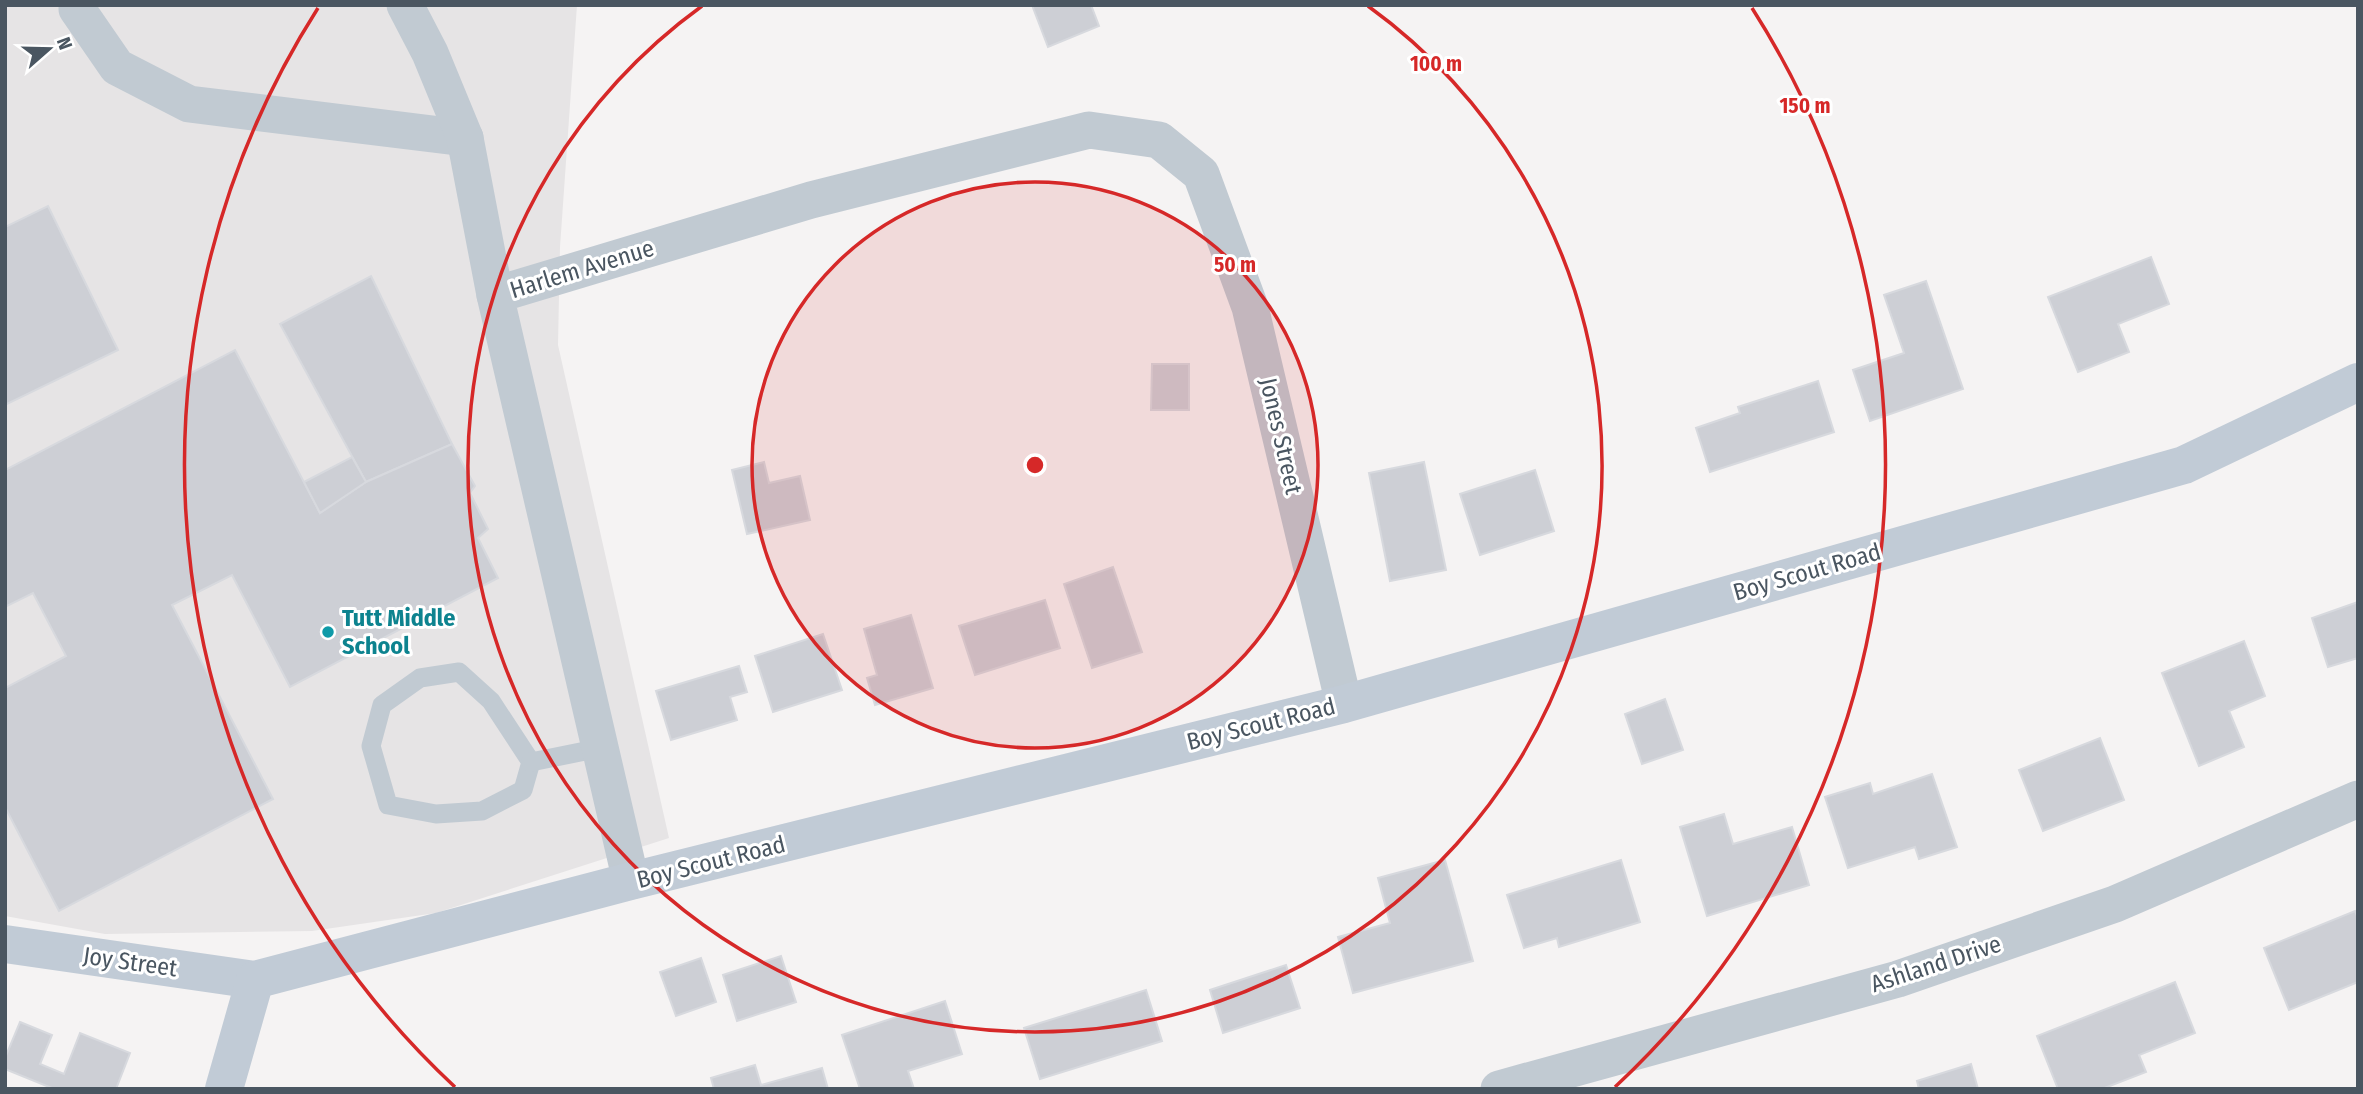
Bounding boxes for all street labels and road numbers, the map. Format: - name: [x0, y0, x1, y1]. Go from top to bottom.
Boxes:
- street label: Harlem Avenue: [507, 234, 657, 304]
- street label: Jones Street: [1254, 375, 1308, 497]
- street label: Boy Scout Road: [1730, 538, 1884, 606]
- street label: Boy Scout Road: [1184, 692, 1338, 756]
- street label: Boy Scout Road: [634, 830, 788, 894]
- street label: Ashland Drive: [1867, 930, 2005, 998]
- street label: Joy Street: [81, 942, 179, 982]

